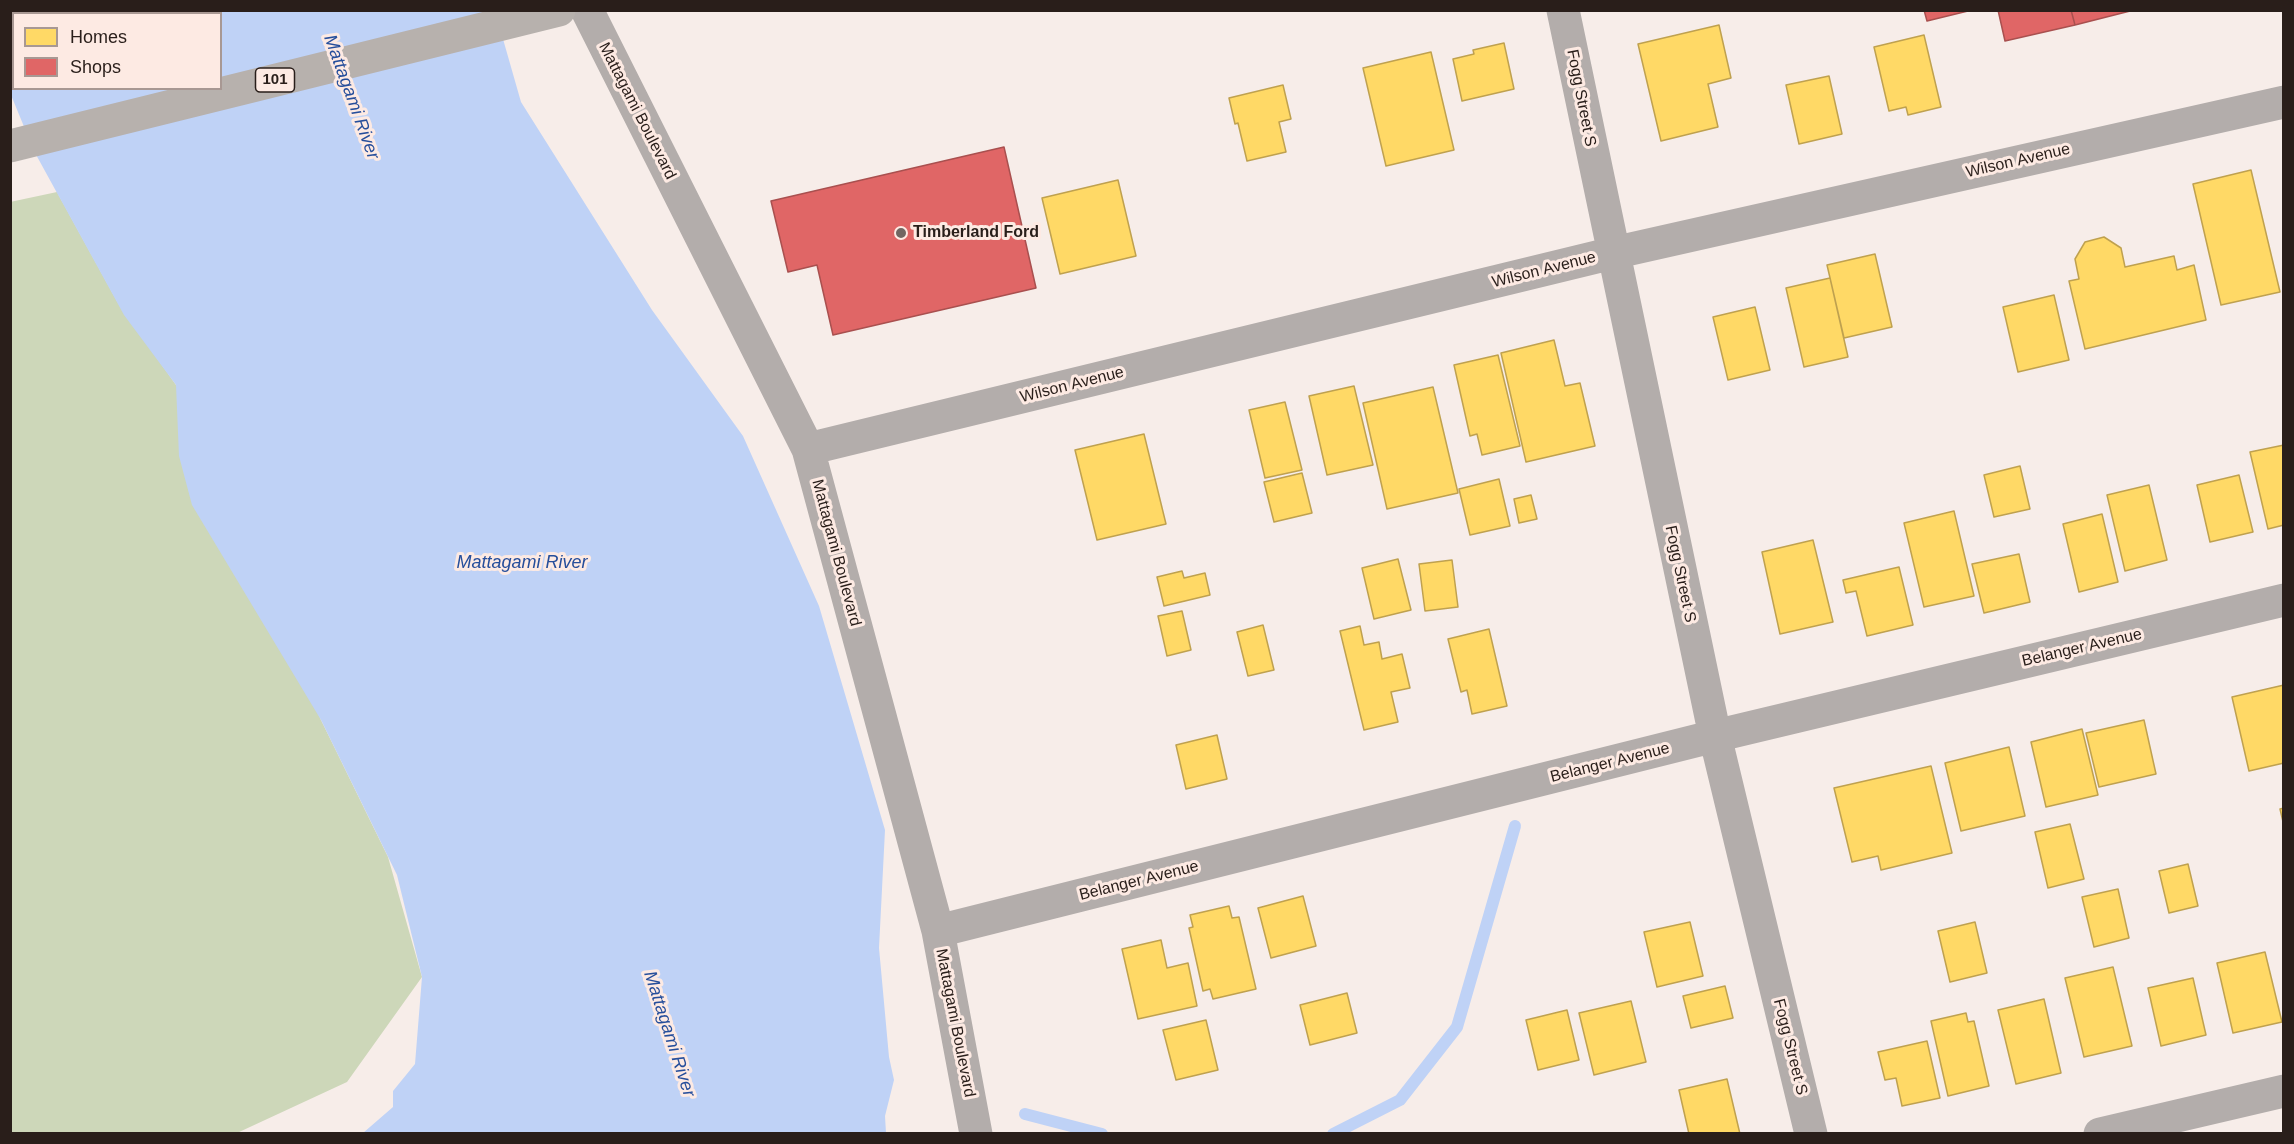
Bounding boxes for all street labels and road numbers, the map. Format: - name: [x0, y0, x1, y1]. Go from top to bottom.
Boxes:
- street label: Mattagami Boulevard: [594, 39, 680, 183]
- street label: Fogg Street S: [1562, 48, 1600, 148]
- road number: 101: [256, 68, 294, 92]
- street label: Wilson Avenue: [1964, 140, 2072, 182]
- street label: Wilson Avenue: [1490, 248, 1598, 292]
- street label: Wilson Avenue: [1018, 363, 1126, 407]
- street label: Mattagami Boulevard: [807, 477, 865, 629]
- street label: Fogg Street S: [1660, 524, 1700, 624]
- street label: Belanger Avenue: [2020, 625, 2144, 671]
- street label: Belanger Avenue: [1548, 739, 1672, 787]
- street label: Belanger Avenue: [1077, 857, 1201, 905]
- street label: Mattagami Boulevard: [931, 947, 979, 1099]
- street label: Fogg Street S: [1769, 997, 1811, 1097]

